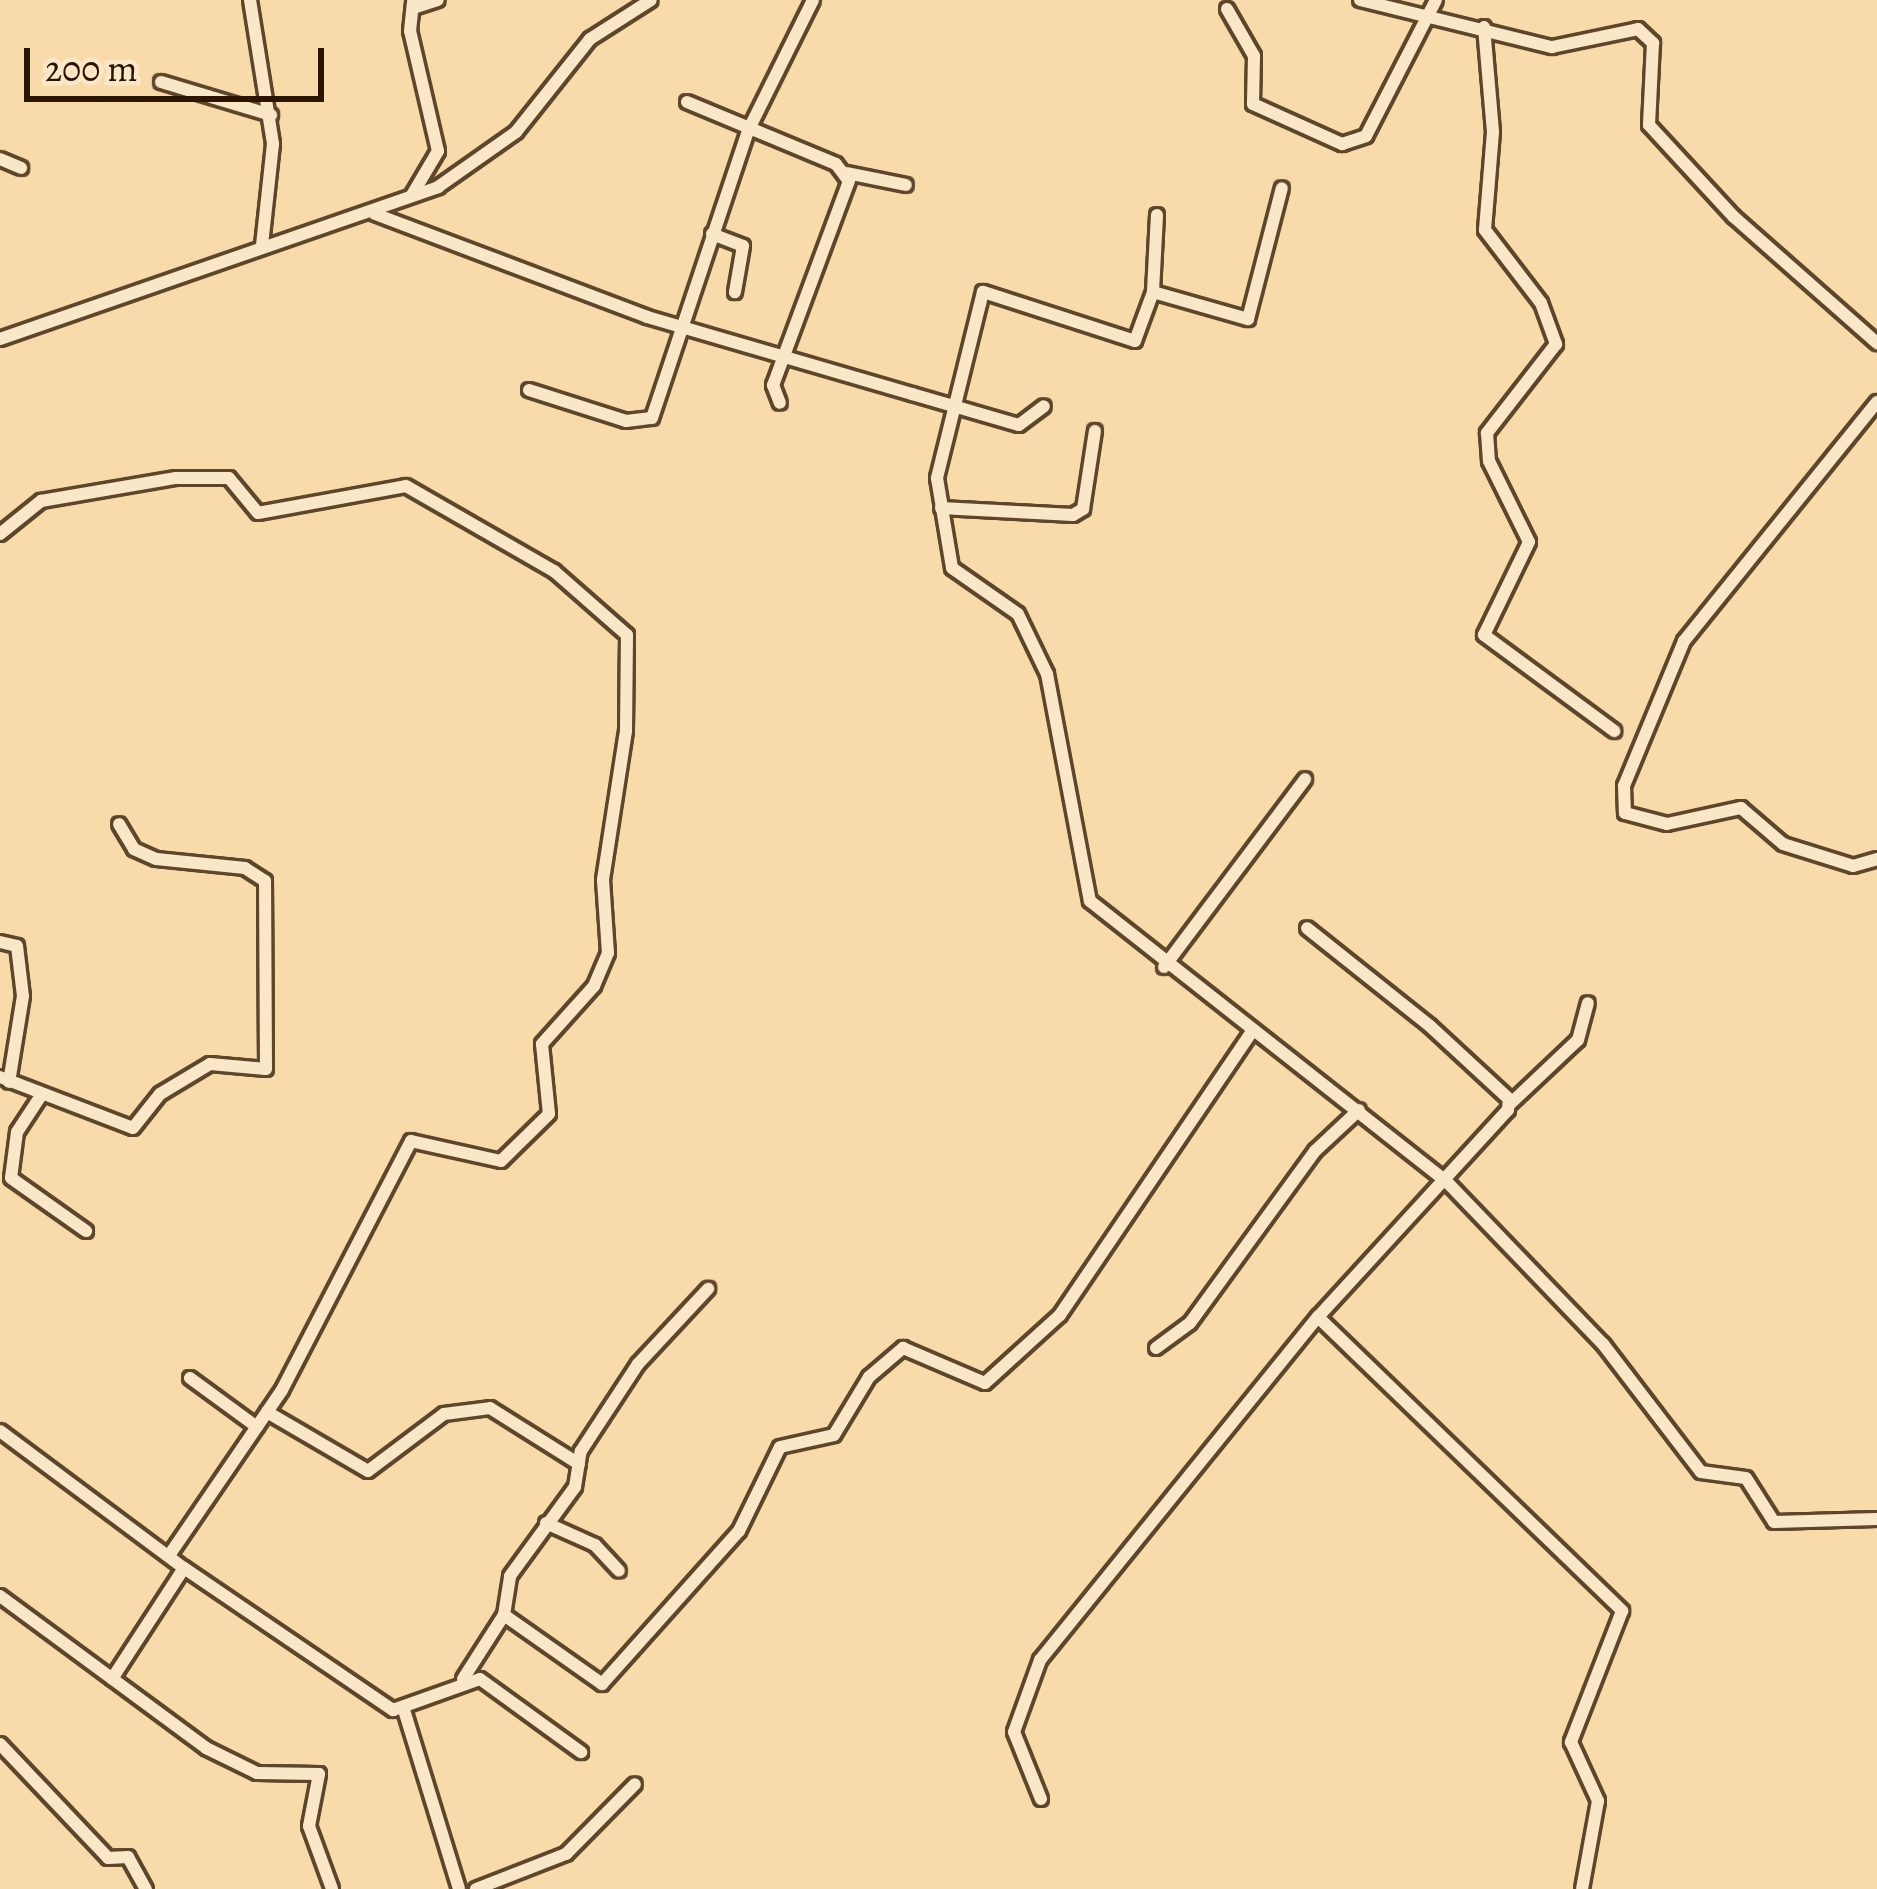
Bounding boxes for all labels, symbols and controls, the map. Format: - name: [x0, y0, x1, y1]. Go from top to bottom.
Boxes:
- scale bar: [30, 24, 330, 98]
- text: 200 m: [45, 44, 138, 93]

